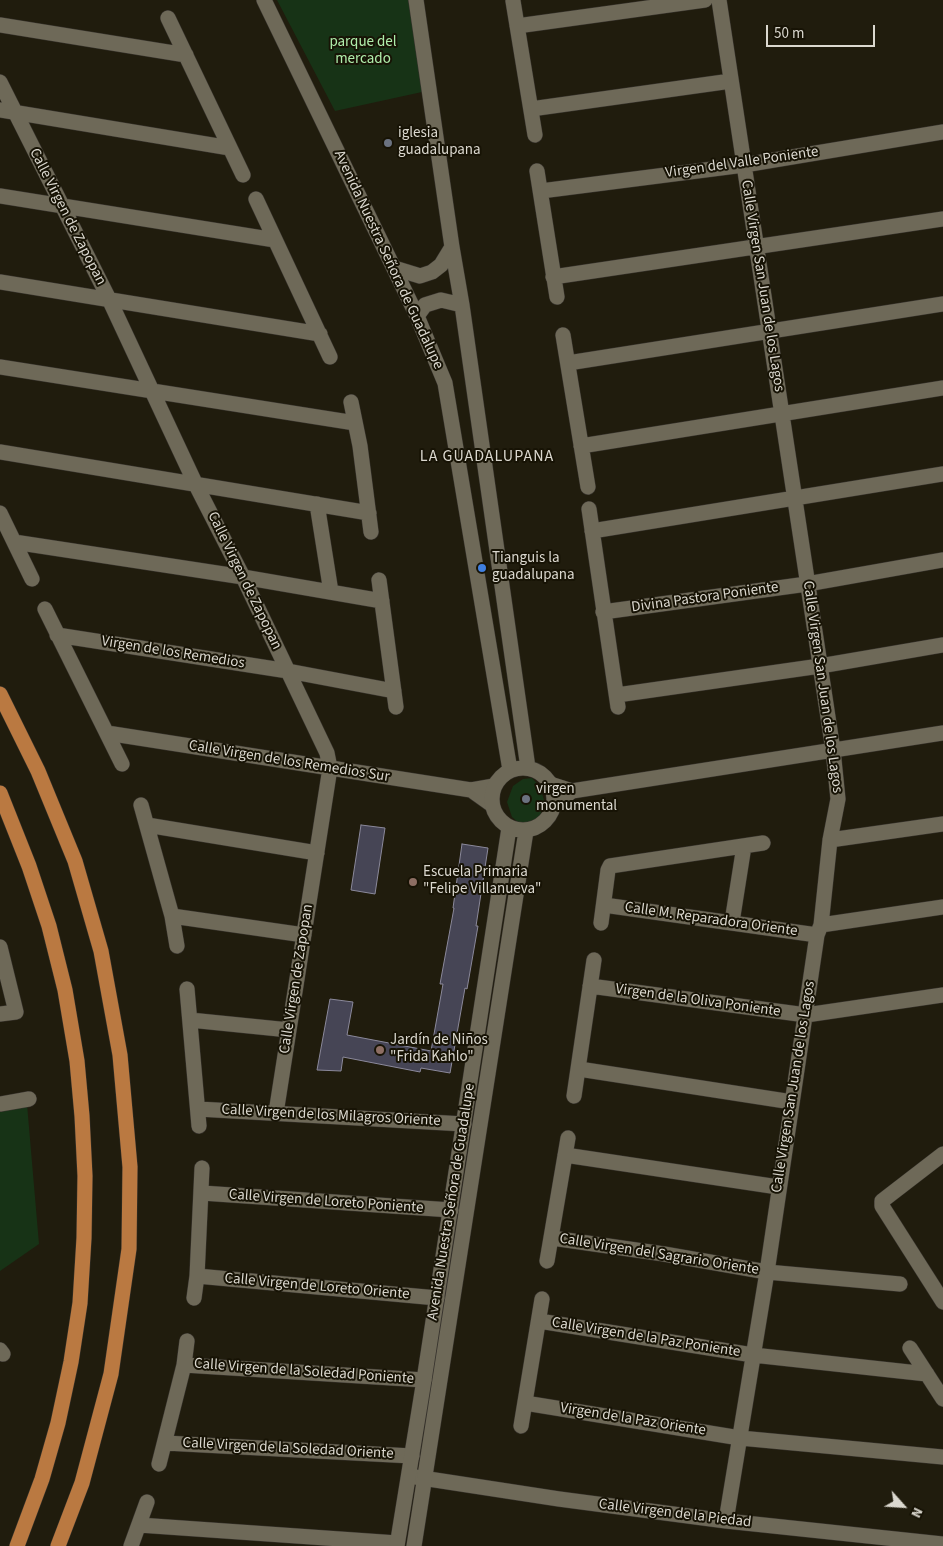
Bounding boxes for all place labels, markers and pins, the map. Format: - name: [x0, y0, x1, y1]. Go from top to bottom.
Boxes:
- place label: iglesia guadalupana: [398, 125, 481, 160]
- marker: iglesia guadalupana: [382, 137, 394, 149]
- place label: Tianguis la guadalupana: [492, 550, 575, 585]
- marker: Tianguis la guadalupana: [476, 562, 488, 574]
- place label: virgen monumental: [536, 781, 617, 816]
- marker: virgen monumental: [520, 793, 532, 805]
- place label: Escuela Primaria "Felipe Villanueva": [423, 864, 541, 899]
- marker: Escuela Primaria "Felipe Villanueva": [407, 876, 419, 888]
- place label: Jardín de Niños "Frida Kahlo": [390, 1032, 488, 1067]
- marker: Jardín de Niños "Frida Kahlo": [374, 1044, 386, 1056]

